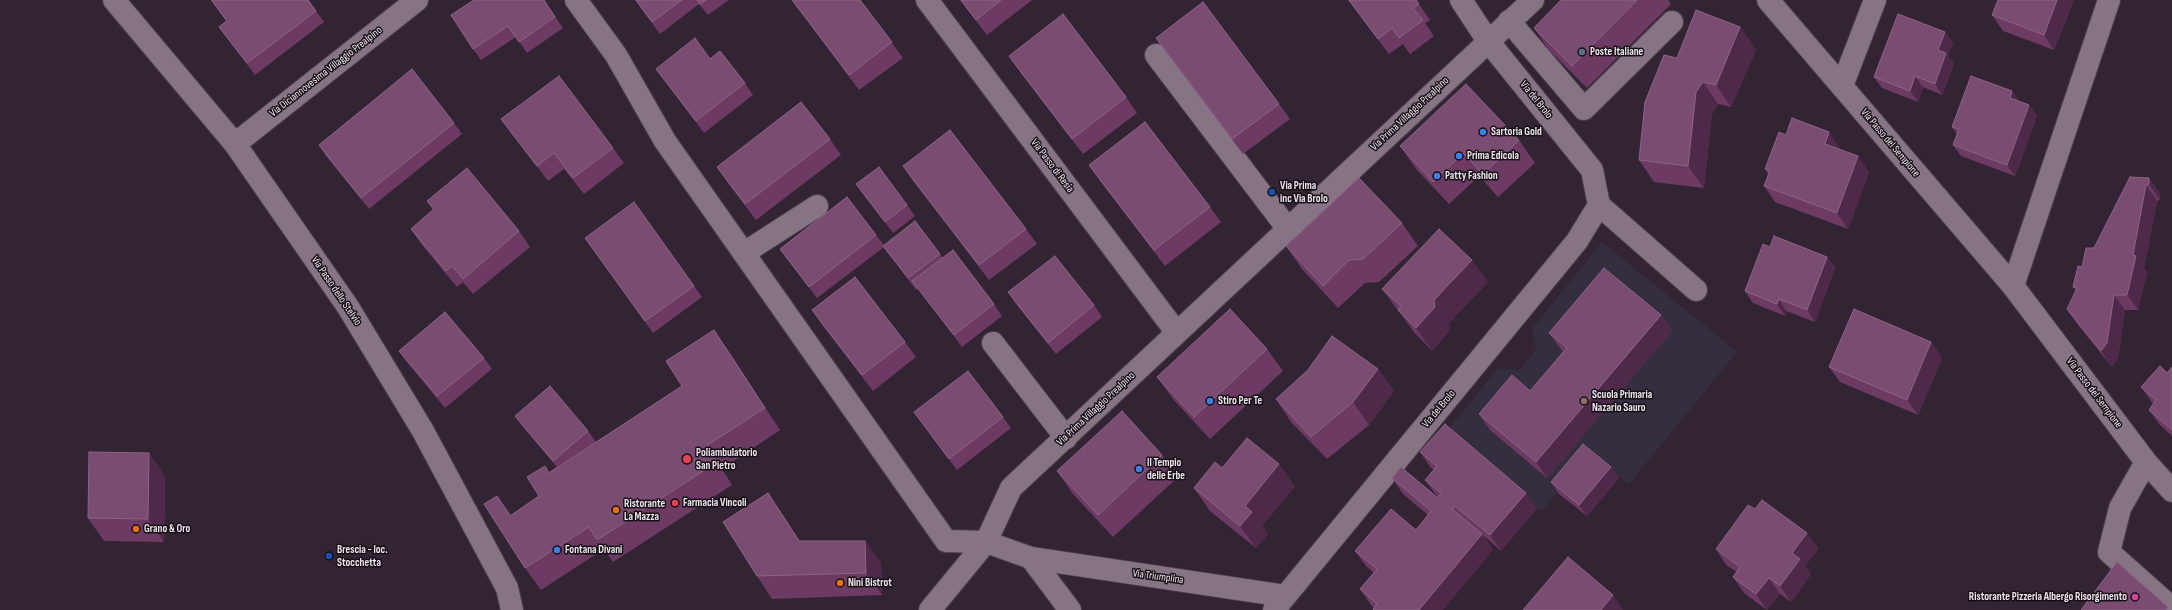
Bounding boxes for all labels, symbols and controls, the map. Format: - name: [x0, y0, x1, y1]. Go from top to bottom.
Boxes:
- street label: Via Diciannovesima Villaggio Prealpino: [267, 24, 385, 120]
- place label: Poste Italiane: [1590, 45, 1643, 59]
- marker: Poste Italiane: [1577, 47, 1587, 57]
- street label: Via Prima Villaggio Prealpino: [1368, 74, 1452, 154]
- street label: Via del Brolo: [1517, 78, 1555, 122]
- street label: Via Passo del Sempione: [1858, 106, 1922, 180]
- place label: Sartoria Gold: [1491, 125, 1542, 139]
- marker: Sartoria Gold: [1478, 127, 1488, 137]
- street label: Via Passo di Resia: [1028, 137, 1076, 195]
- place label: Prima Edicola: [1467, 149, 1519, 163]
- marker: Prima Edicola: [1454, 151, 1464, 161]
- place label: Patty Fashion: [1445, 169, 1498, 183]
- marker: Patty Fashion: [1432, 171, 1442, 181]
- place label: Via Prima inc Via Brolo: [1280, 179, 1328, 205]
- marker: Via Prima inc Via Brolo: [1267, 187, 1277, 197]
- street label: Via Passo dello Stelvio: [308, 254, 364, 328]
- street label: Via Passo del Sempione: [2063, 355, 2125, 431]
- street label: Via Prima Villaggio Prealpino: [1054, 369, 1138, 449]
- street label: Via del Brolo: [1420, 388, 1458, 430]
- place label: Scuola Primaria Nazario Sauro: [1592, 388, 1652, 414]
- place label: Stiro Per Te: [1218, 394, 1262, 408]
- marker: Stiro Per Te: [1205, 396, 1215, 406]
- marker: Scuola Primaria Nazario Sauro: [1579, 396, 1589, 406]
- place label: Poliambulatorio San Pietro: [696, 446, 757, 472]
- marker: Poliambulatorio San Pietro: [681, 453, 693, 465]
- place label: Il Tempio delle Erbe: [1147, 456, 1185, 482]
- marker: Il Tempio delle Erbe: [1134, 464, 1144, 474]
- place label: Farmacia Vincoli: [683, 496, 747, 510]
- place label: Ristorante La Mazza: [624, 497, 665, 523]
- marker: Farmacia Vincoli: [670, 498, 680, 508]
- marker: Ristorante La Mazza: [611, 505, 621, 515]
- place label: Grano & Oro: [144, 522, 190, 536]
- marker: Grano & Oro: [131, 524, 141, 534]
- place label: Brescia - loc. Stocchetta: [337, 543, 388, 569]
- place label: Fontana Divani: [565, 543, 622, 557]
- marker: Fontana Divani: [552, 545, 562, 555]
- marker: Brescia - loc. Stocchetta: [324, 551, 334, 561]
- street label: Via Triumplina: [1132, 567, 1184, 587]
- place label: Nini Bistrot: [848, 576, 892, 590]
- marker: Nini Bistrot: [835, 578, 845, 588]
- place label: Ristorante Pizzeria Albergo Risorgimento: [1969, 590, 2127, 604]
- marker: Ristorante Pizzeria Albergo Risorgimento: [2130, 592, 2140, 602]

